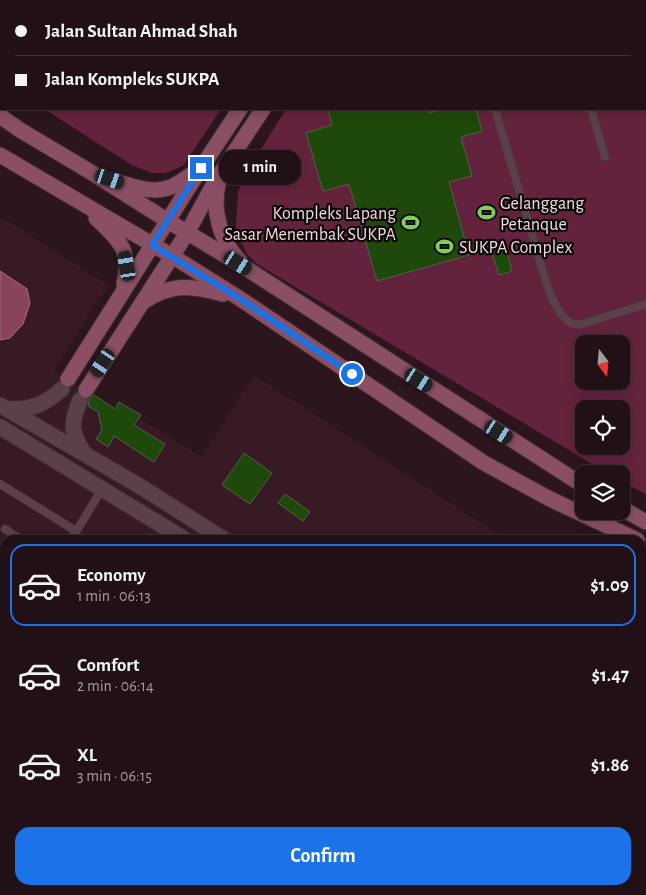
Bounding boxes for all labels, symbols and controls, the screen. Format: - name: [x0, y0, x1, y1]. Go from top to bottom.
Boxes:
- text: Jalan Sultan Ahmad Shah: [45, 22, 238, 41]
- text: Jalan Kompleks SUKPA: [45, 70, 219, 89]
- callout: 1 min: [218, 150, 301, 186]
- route end: [190, 157, 212, 179]
- text: 1 min: [243, 159, 277, 175]
- car: [93, 167, 126, 191]
- place label: Gelanggang Petanque: [500, 195, 584, 234]
- sports icon: Gelanggang Petanque: [476, 203, 496, 223]
- place label: Kompleks Lapang Sasar Menembak SUKPA: [225, 205, 397, 244]
- sports icon: Kompleks Lapang Sasar Menembak SUKPA: [400, 213, 420, 233]
- sports icon: SUKPA Complex: [435, 237, 455, 257]
- place label: SUKPA Complex: [459, 239, 572, 257]
- car: [221, 249, 254, 277]
- car: [117, 250, 136, 282]
- north arrow: [575, 335, 630, 390]
- map controls: [575, 335, 630, 520]
- car: [88, 346, 117, 380]
- route start: [341, 363, 363, 385]
- car: [402, 366, 435, 394]
- button: locate: [575, 400, 630, 455]
- car: [482, 418, 515, 446]
- button: layers: [575, 465, 630, 520]
- icon: car: [17, 563, 62, 608]
- text: Economy: [77, 566, 146, 585]
- text: $1.09: [590, 576, 629, 595]
- text: 1 min · 06:13: [77, 588, 151, 604]
- icon: car: [17, 653, 62, 698]
- text: Comfort: [77, 656, 139, 675]
- text: $1.47: [591, 666, 629, 685]
- text: 2 min · 06:14: [77, 678, 154, 694]
- icon: car: [17, 743, 62, 788]
- text: XL: [77, 746, 97, 765]
- text: $1.86: [591, 756, 629, 775]
- text: 3 min · 06:15: [77, 768, 152, 784]
- button: Confirm: [15, 827, 631, 885]

